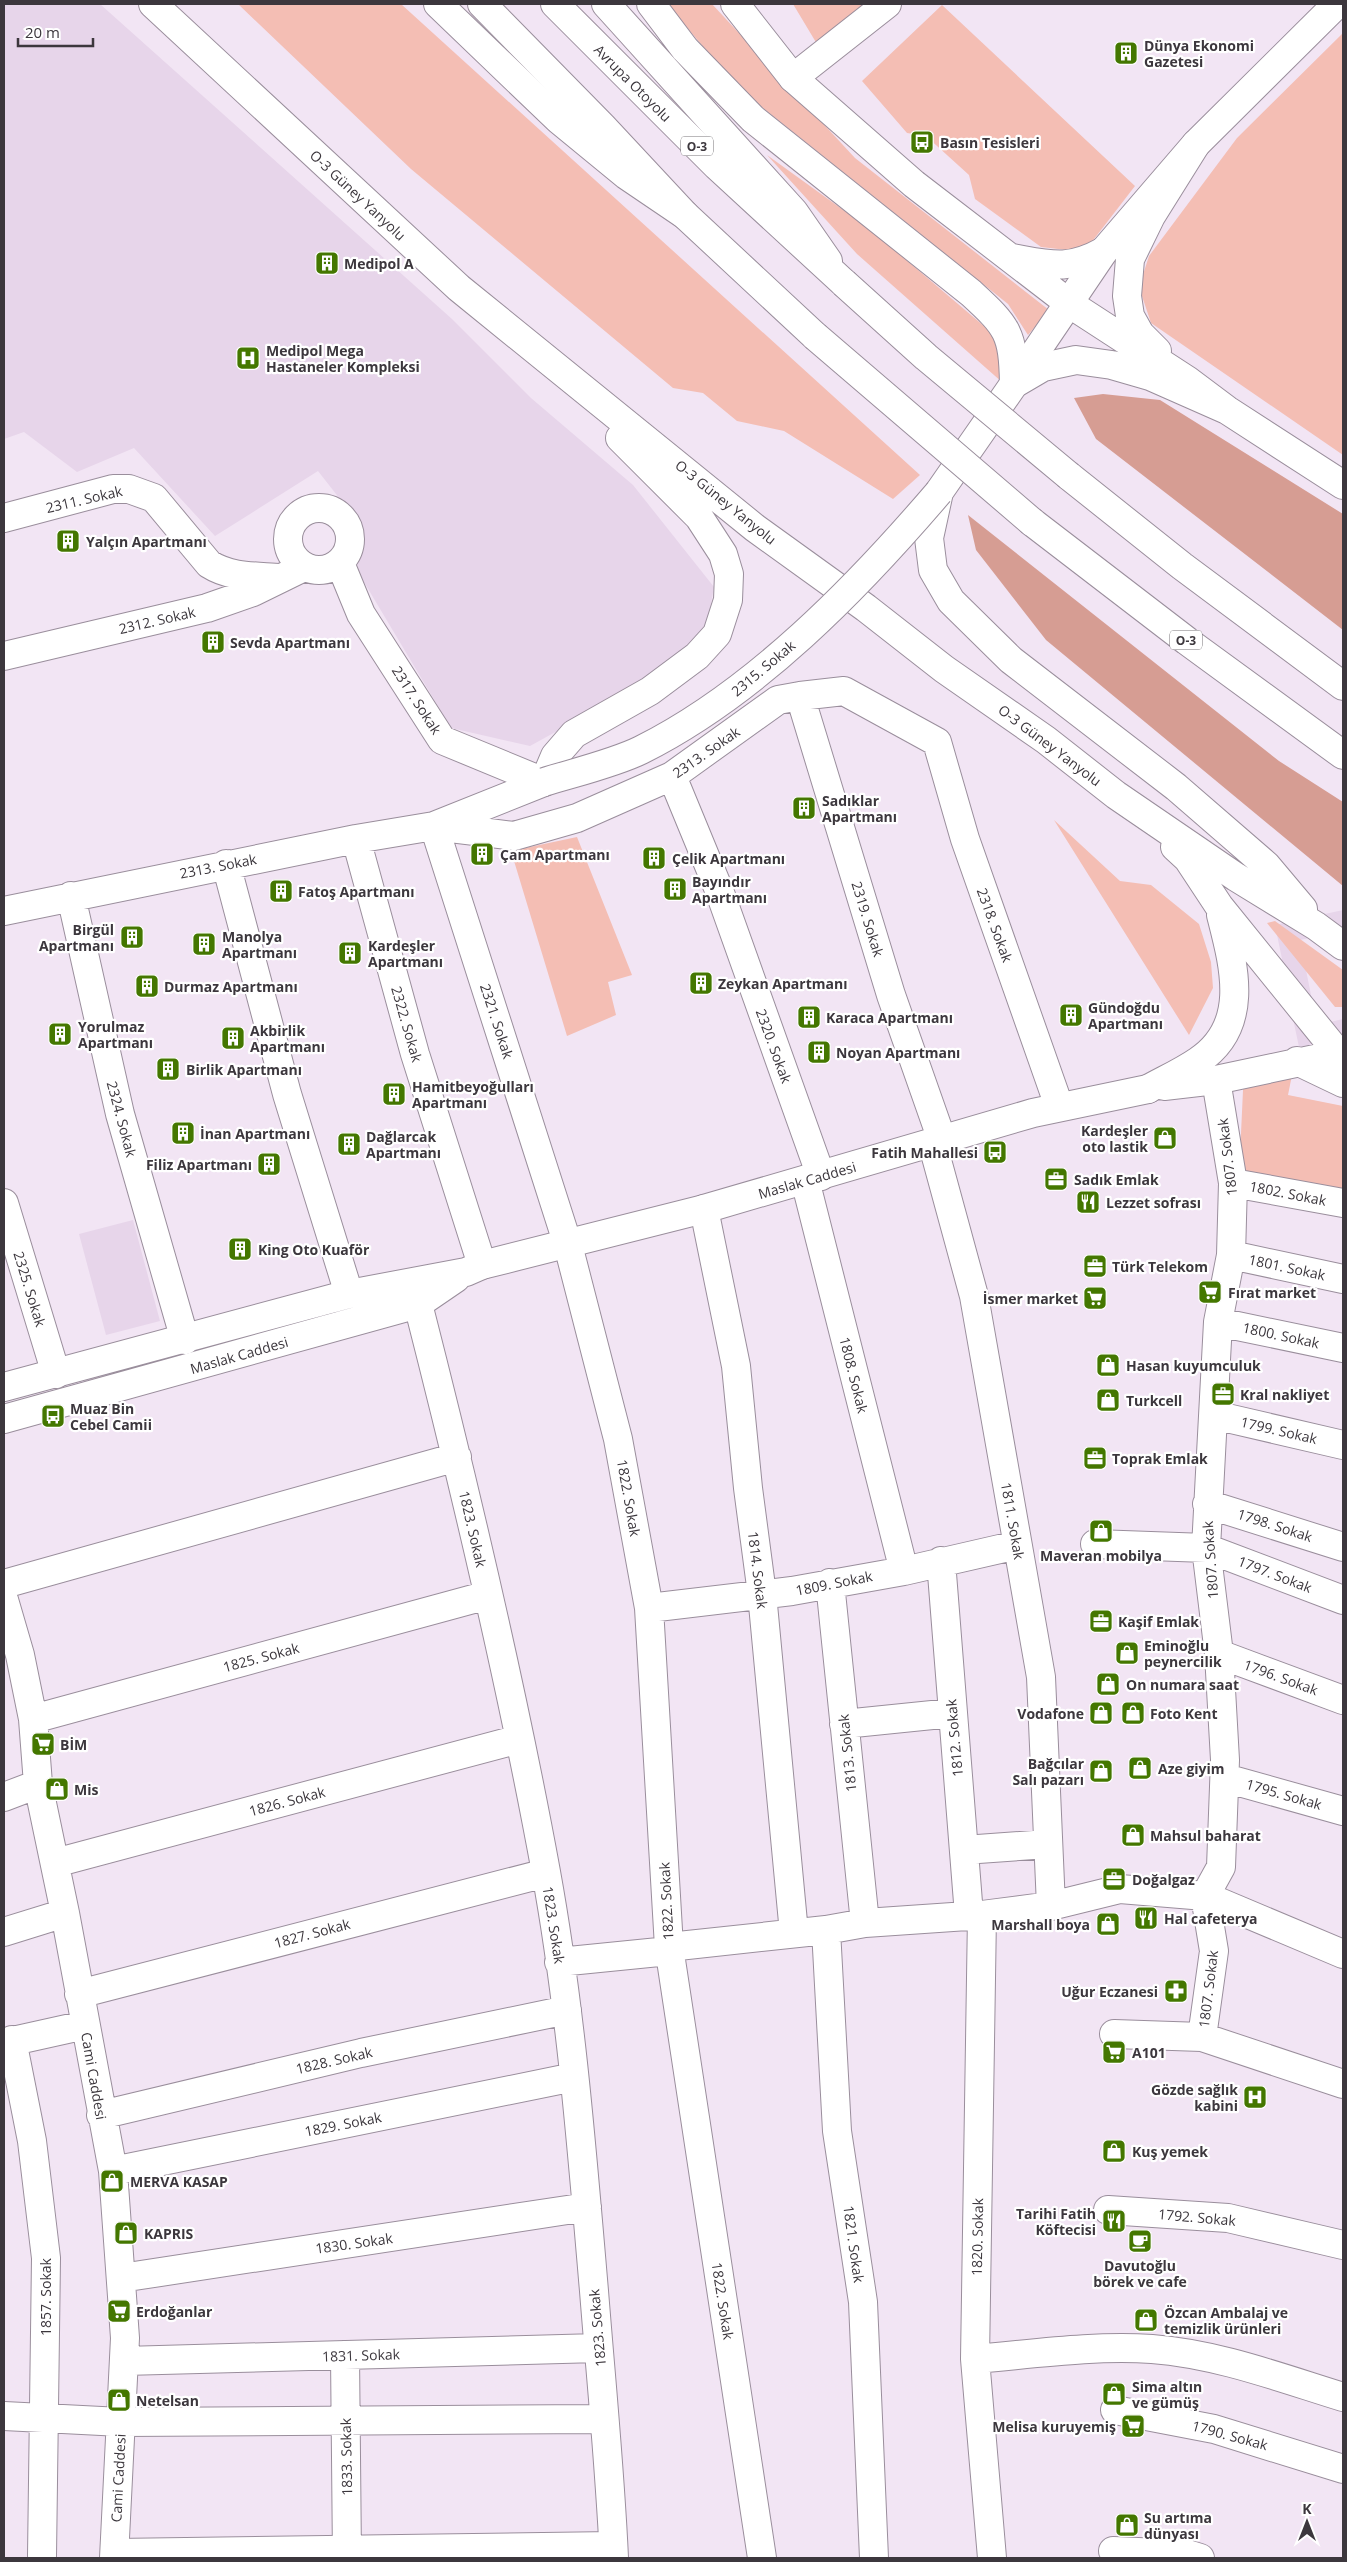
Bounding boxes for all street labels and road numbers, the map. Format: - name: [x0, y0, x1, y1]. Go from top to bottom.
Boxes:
- street label: Avrupa Otoyolu: [590, 40, 676, 126]
- road number: O-3: [681, 136, 713, 156]
- street label: O-3 Güney Yanyolu: [306, 146, 410, 244]
- street label: O-3 Güney Yanyolu: [672, 455, 780, 549]
- street label: 2311. Sokak: [44, 481, 125, 517]
- street label: 2312. Sokak: [117, 602, 198, 638]
- road number: O-3: [1170, 630, 1202, 650]
- street label: 2315. Sokak: [727, 635, 799, 700]
- street label: 2317. Sokak: [388, 662, 447, 738]
- street label: O-3 Güney Yanyolu: [995, 700, 1105, 790]
- street label: 2313. Sokak: [669, 722, 744, 782]
- street label: 2313. Sokak: [178, 849, 259, 883]
- street label: 2319. Sokak: [848, 879, 889, 960]
- street label: 2318. Sokak: [973, 885, 1017, 965]
- street label: 2321. Sokak: [476, 981, 518, 1062]
- street label: 2322. Sokak: [387, 984, 427, 1065]
- street label: 2320. Sokak: [752, 1006, 796, 1086]
- street label: 2324. Sokak: [103, 1079, 141, 1160]
- street label: 1807. Sokak: [1213, 1117, 1241, 1197]
- street label: Maslak Caddesi: [756, 1157, 858, 1203]
- street label: 1802. Sokak: [1248, 1176, 1329, 1210]
- street label: 2325. Sokak: [10, 1249, 51, 1330]
- street label: 1801. Sokak: [1247, 1250, 1328, 1285]
- street label: 1800. Sokak: [1241, 1318, 1322, 1353]
- street label: Maslak Caddesi: [188, 1332, 290, 1378]
- street label: 1808. Sokak: [835, 1335, 873, 1416]
- street label: 1799. Sokak: [1239, 1412, 1320, 1448]
- street label: 1822. Sokak: [613, 1458, 645, 1539]
- street label: 1811. Sokak: [997, 1481, 1029, 1562]
- street label: 1823. Sokak: [455, 1489, 491, 1570]
- street label: 1798. Sokak: [1235, 1504, 1316, 1546]
- street label: 1807. Sokak: [1198, 1520, 1222, 1600]
- street label: 1814. Sokak: [744, 1530, 772, 1610]
- street label: 1797. Sokak: [1235, 1551, 1315, 1597]
- street label: 1809. Sokak: [794, 1566, 875, 1600]
- street label: 1825. Sokak: [221, 1638, 302, 1676]
- street label: 1796. Sokak: [1241, 1655, 1321, 1699]
- street label: 1812. Sokak: [941, 1698, 967, 1778]
- street label: 1813. Sokak: [833, 1713, 861, 1793]
- street label: 1795. Sokak: [1244, 1774, 1325, 1814]
- street label: 1826. Sokak: [247, 1782, 328, 1820]
- street label: 1822. Sokak: [654, 1861, 678, 1940]
- street label: 1823. Sokak: [539, 1885, 570, 1966]
- street label: 1827. Sokak: [272, 1914, 353, 1952]
- street label: 1807. Sokak: [1194, 1949, 1222, 2029]
- street label: Cami Caddesi: [77, 2031, 111, 2121]
- street label: 1828. Sokak: [294, 2042, 375, 2078]
- street label: 1829. Sokak: [303, 2107, 384, 2141]
- street label: 1820. Sokak: [967, 2197, 987, 2276]
- street label: 1821. Sokak: [839, 2204, 869, 2285]
- street label: 1792. Sokak: [1157, 2204, 1237, 2230]
- street label: 1830. Sokak: [314, 2228, 395, 2258]
- street label: 1857. Sokak: [36, 2257, 55, 2336]
- street label: 1822. Sokak: [708, 2261, 739, 2342]
- street label: 1823. Sokak: [584, 2288, 610, 2368]
- street label: 1831. Sokak: [322, 2344, 401, 2366]
- street label: 1790. Sokak: [1190, 2416, 1271, 2454]
- street label: 1833. Sokak: [336, 2417, 356, 2496]
- street label: Cami Caddesi: [106, 2433, 130, 2523]

